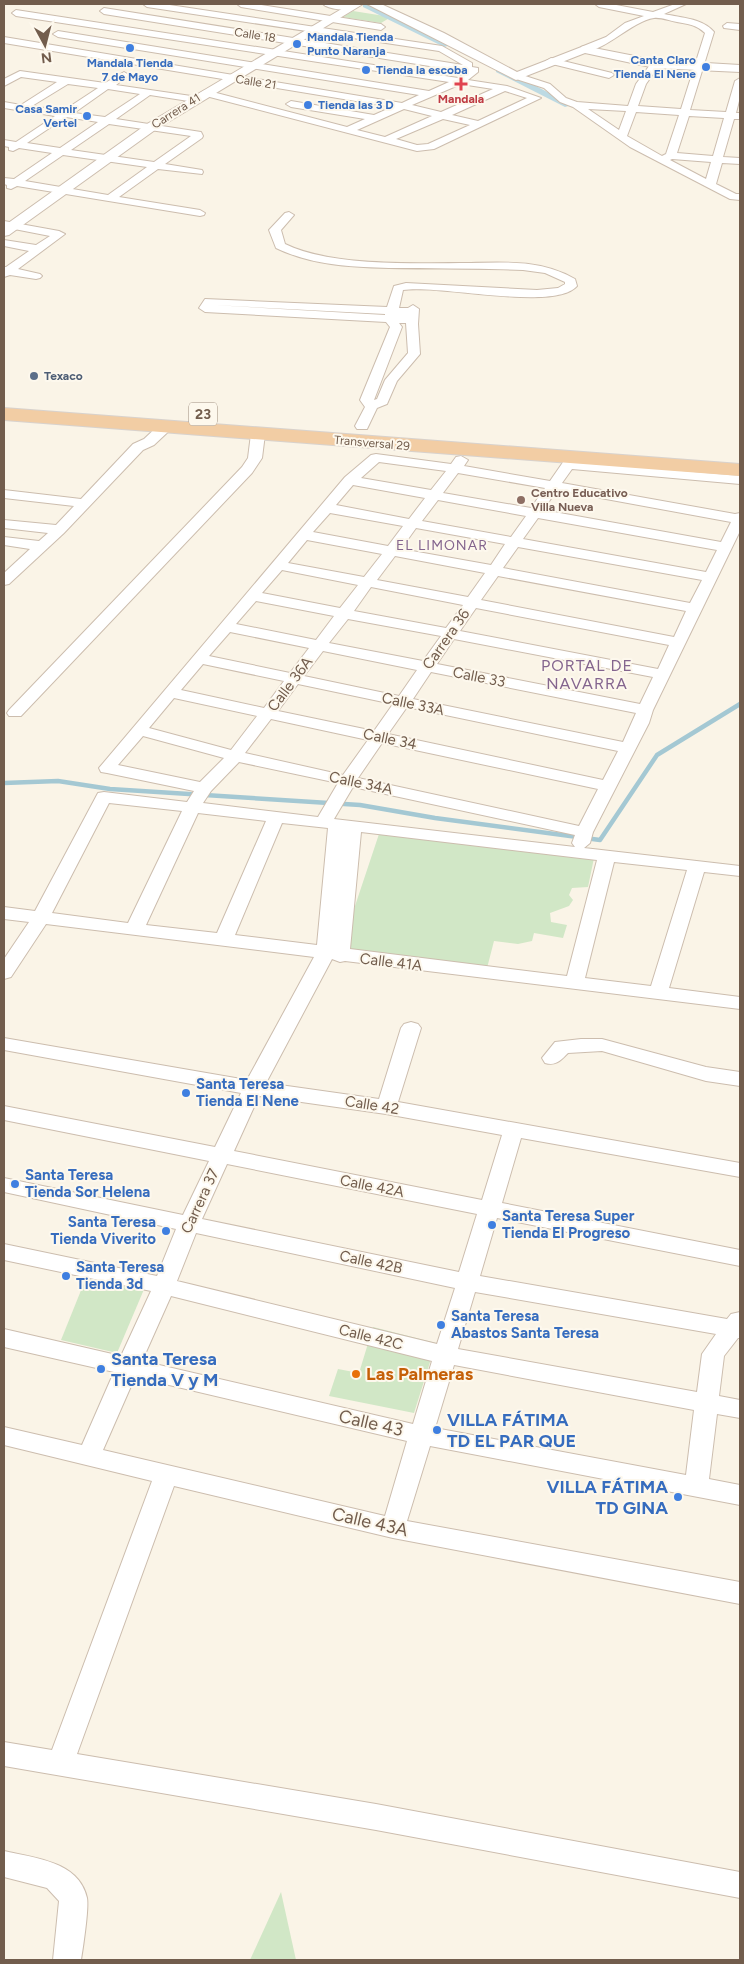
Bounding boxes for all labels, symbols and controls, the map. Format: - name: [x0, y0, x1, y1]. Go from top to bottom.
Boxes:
- north arrow: [20, 20, 70, 70]
- street label: Calle 18: [233, 25, 277, 45]
- place label: Mandala Tienda Punto Naranja: [307, 30, 393, 58]
- marker: Mandala Tienda Punto Naranja: [291, 38, 303, 50]
- marker: Mandala Tienda 7 de Mayo: [124, 42, 136, 54]
- text: N: [40, 48, 53, 67]
- place label: Canta Claro Tienda El Nene: [614, 53, 696, 81]
- place label: Mandala Tienda 7 de Mayo: [87, 56, 173, 84]
- marker: Canta Claro Tienda El Nene: [700, 61, 712, 73]
- place label: Tienda la escoba: [376, 63, 468, 77]
- marker: Tienda la escoba: [360, 64, 372, 76]
- street label: Calle 21: [235, 72, 277, 92]
- marker: Mandala: [455, 78, 467, 90]
- street label: Carrera 41: [149, 90, 203, 132]
- place label: Mandala: [438, 92, 484, 106]
- place label: Tienda las 3 D: [318, 98, 394, 112]
- marker: Tienda las 3 D: [302, 99, 314, 111]
- place label: Casa Samir Vertel: [15, 102, 77, 130]
- marker: Casa Samir Vertel: [81, 110, 93, 122]
- place label: Texaco: [44, 369, 83, 383]
- marker: Texaco: [28, 370, 40, 382]
- road number: 23: [189, 402, 217, 426]
- street label: Transversal 29: [334, 433, 411, 453]
- place label: Centro Educativo Villa Nueva: [531, 486, 628, 514]
- marker: Centro Educativo Villa Nueva: [515, 494, 527, 506]
- district label: EL LIMONAR: [396, 537, 488, 554]
- street label: Carrera 36: [419, 605, 474, 673]
- street label: Calle 36A: [264, 653, 316, 715]
- district label: PORTAL DE NAVARRA: [541, 656, 633, 693]
- street label: Calle 33: [451, 663, 507, 691]
- street label: Calle 33A: [380, 689, 446, 719]
- street label: Calle 34: [362, 725, 418, 753]
- street label: Calle 34A: [328, 767, 394, 799]
- street label: Calle 41A: [359, 949, 423, 975]
- place label: Santa Teresa Tienda El Nene: [196, 1075, 300, 1110]
- marker: Santa Teresa Tienda El Nene: [180, 1087, 192, 1099]
- street label: Calle 42: [344, 1092, 400, 1118]
- place label: Santa Teresa Tienda Sor Helena: [25, 1166, 150, 1201]
- street label: Carrera 37: [177, 1166, 223, 1236]
- street label: Calle 42A: [338, 1171, 406, 1201]
- marker: Santa Teresa Tienda Sor Helena: [9, 1178, 21, 1190]
- place label: Santa Teresa Super Tienda El Progreso: [502, 1207, 635, 1242]
- place label: Santa Teresa Tienda Viverito: [51, 1213, 156, 1248]
- marker: Santa Teresa Super Tienda El Progreso: [486, 1219, 498, 1231]
- marker: Santa Teresa Tienda Viverito: [160, 1225, 172, 1237]
- street label: Calle 42B: [338, 1247, 404, 1277]
- place label: Santa Teresa Tienda 3d: [76, 1258, 164, 1293]
- marker: Santa Teresa Tienda 3d: [60, 1270, 72, 1282]
- place label: Santa Teresa Abastos Santa Teresa: [451, 1307, 599, 1342]
- marker: Santa Teresa Abastos Santa Teresa: [435, 1319, 447, 1331]
- street label: Calle 42C: [337, 1320, 405, 1354]
- place label: Santa Teresa Tienda V y M: [111, 1348, 218, 1391]
- marker: Santa Teresa Tienda V y M: [95, 1363, 107, 1375]
- place label: Las Palmeras: [366, 1363, 474, 1385]
- marker: Las Palmeras: [350, 1368, 362, 1380]
- street label: Calle 43: [337, 1405, 405, 1441]
- place label: VILLA FÁTIMA TD EL PAR QUE: [447, 1409, 576, 1452]
- marker: VILLA FÁTIMA TD EL PAR QUE: [431, 1424, 443, 1436]
- place label: VILLA FÁTIMA TD GINA: [547, 1476, 668, 1519]
- marker: VILLA FÁTIMA TD GINA: [672, 1491, 684, 1503]
- street label: Calle 43A: [330, 1503, 410, 1541]

